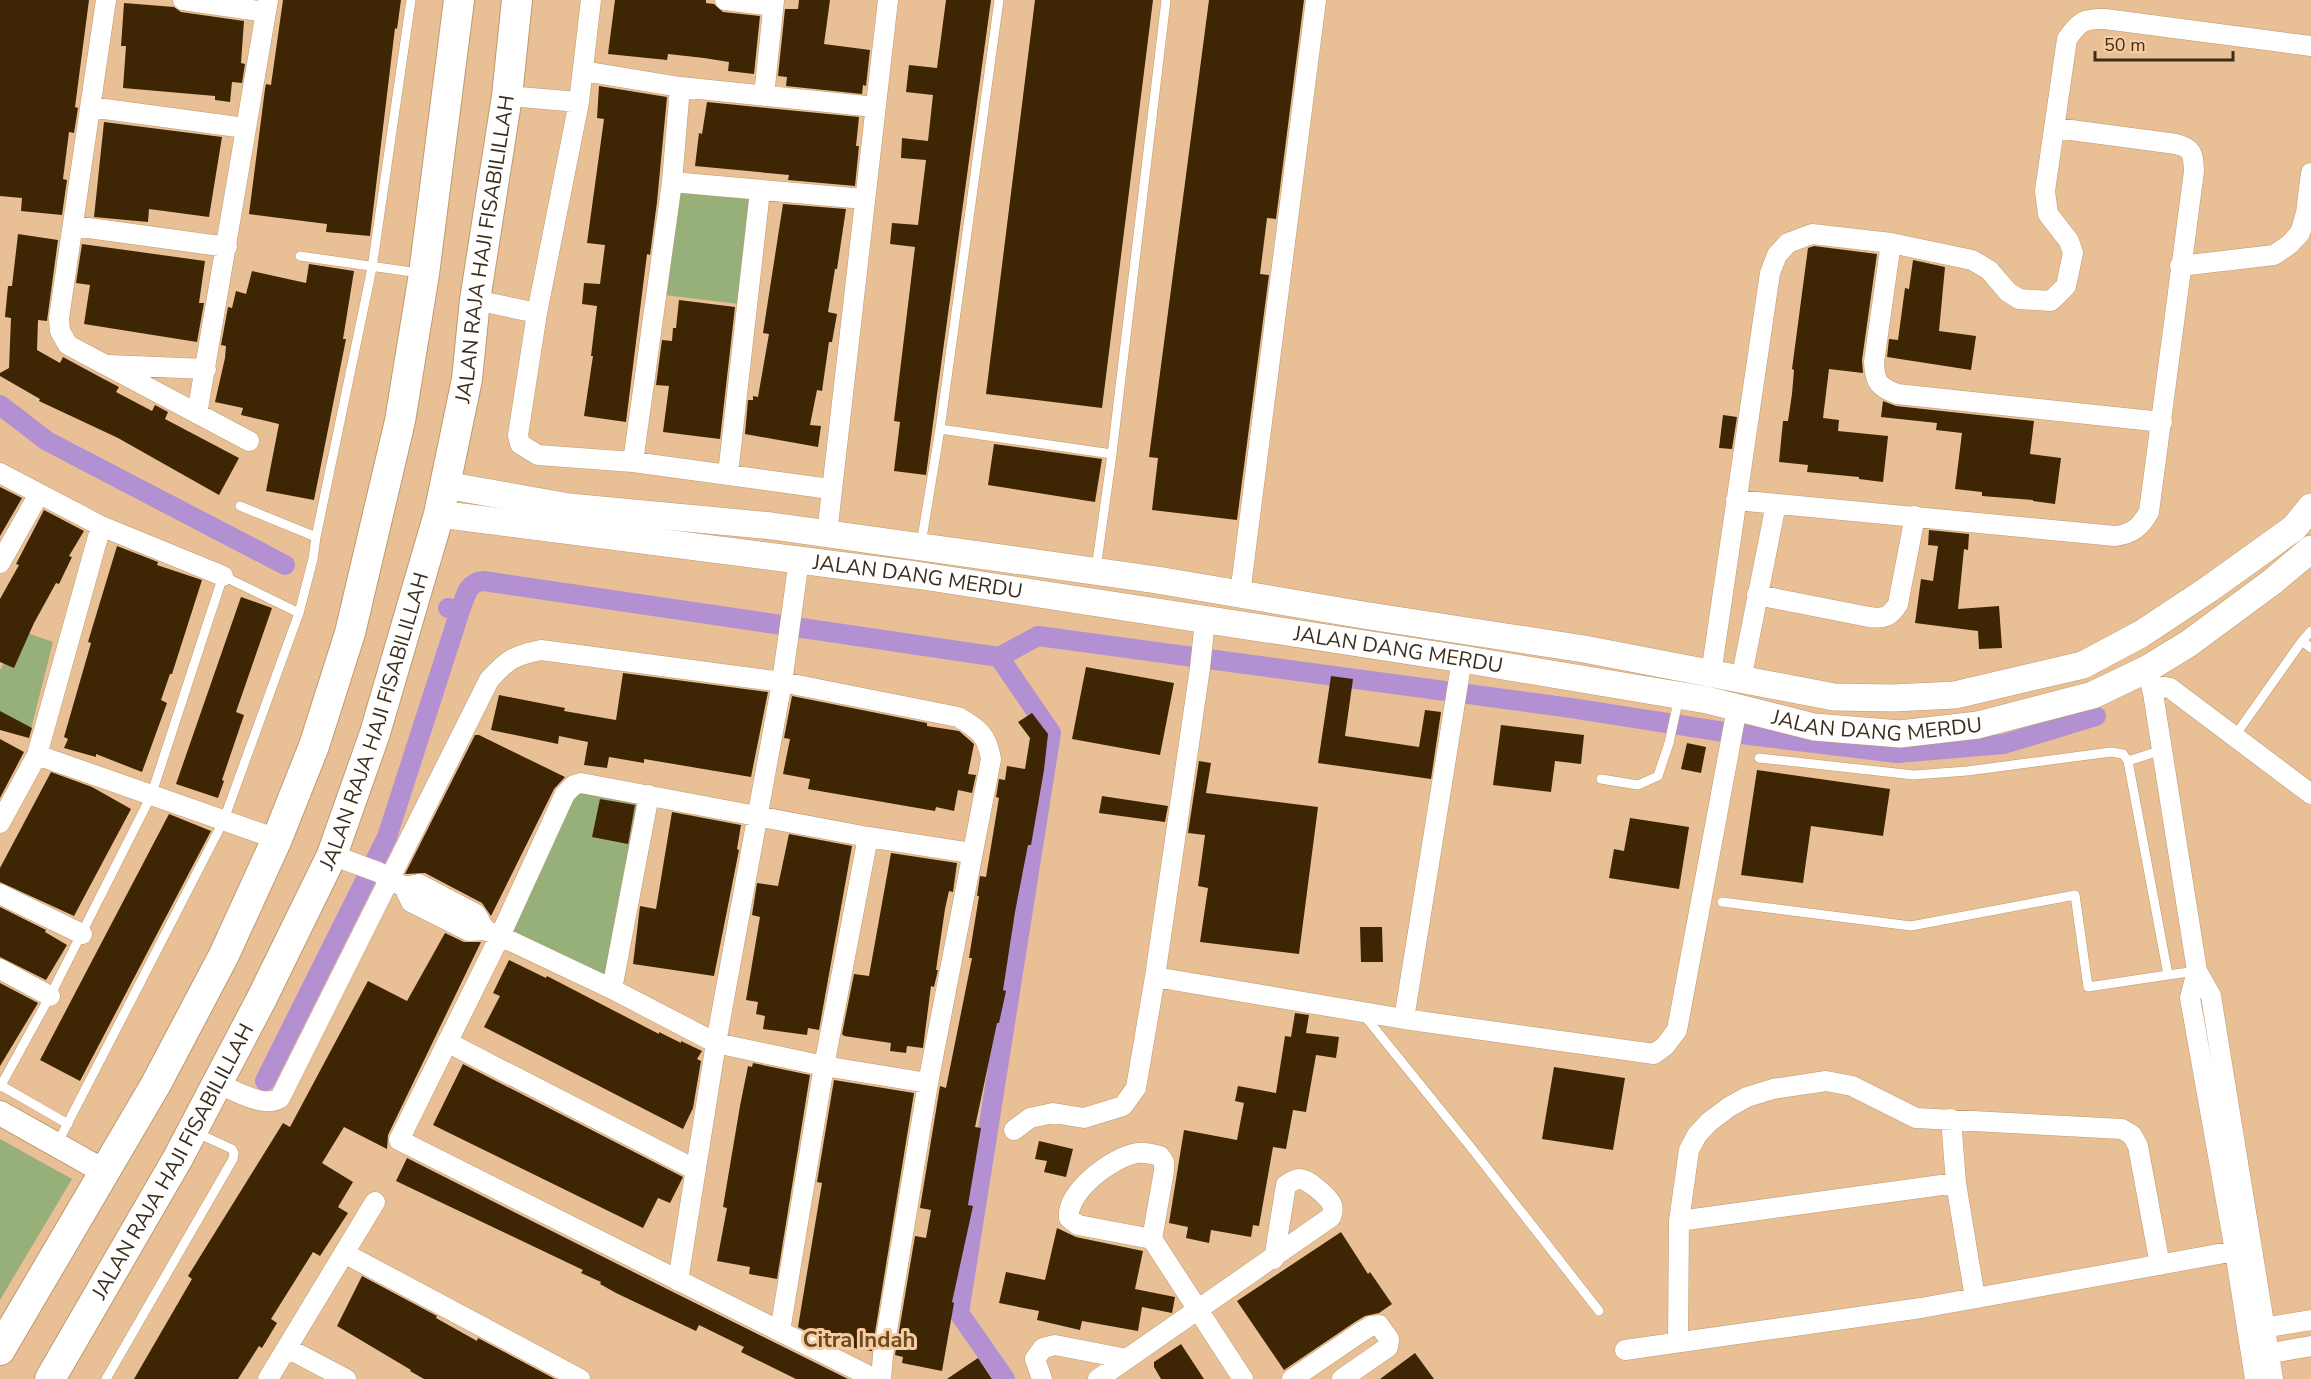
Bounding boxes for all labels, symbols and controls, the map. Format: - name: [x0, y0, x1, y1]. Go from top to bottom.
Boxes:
- scale bar: [2095, 24, 2233, 62]
- text: 50 m: [2104, 33, 2146, 57]
- street label: JALAN RAJA HAJI FISABILILLAH: [448, 93, 521, 407]
- street label: JALAN DANG MERDU: [810, 548, 1025, 605]
- street label: JALAN RAJA HAJI FISABILILLAH: [312, 569, 435, 875]
- street label: JALAN DANG MERDU: [1291, 619, 1505, 680]
- street label: JALAN DANG MERDU: [1768, 703, 1983, 748]
- street label: JALAN RAJA HAJI FISABILILLAH: [85, 1019, 260, 1305]
- district label: Citra Indah: [803, 1325, 915, 1355]

